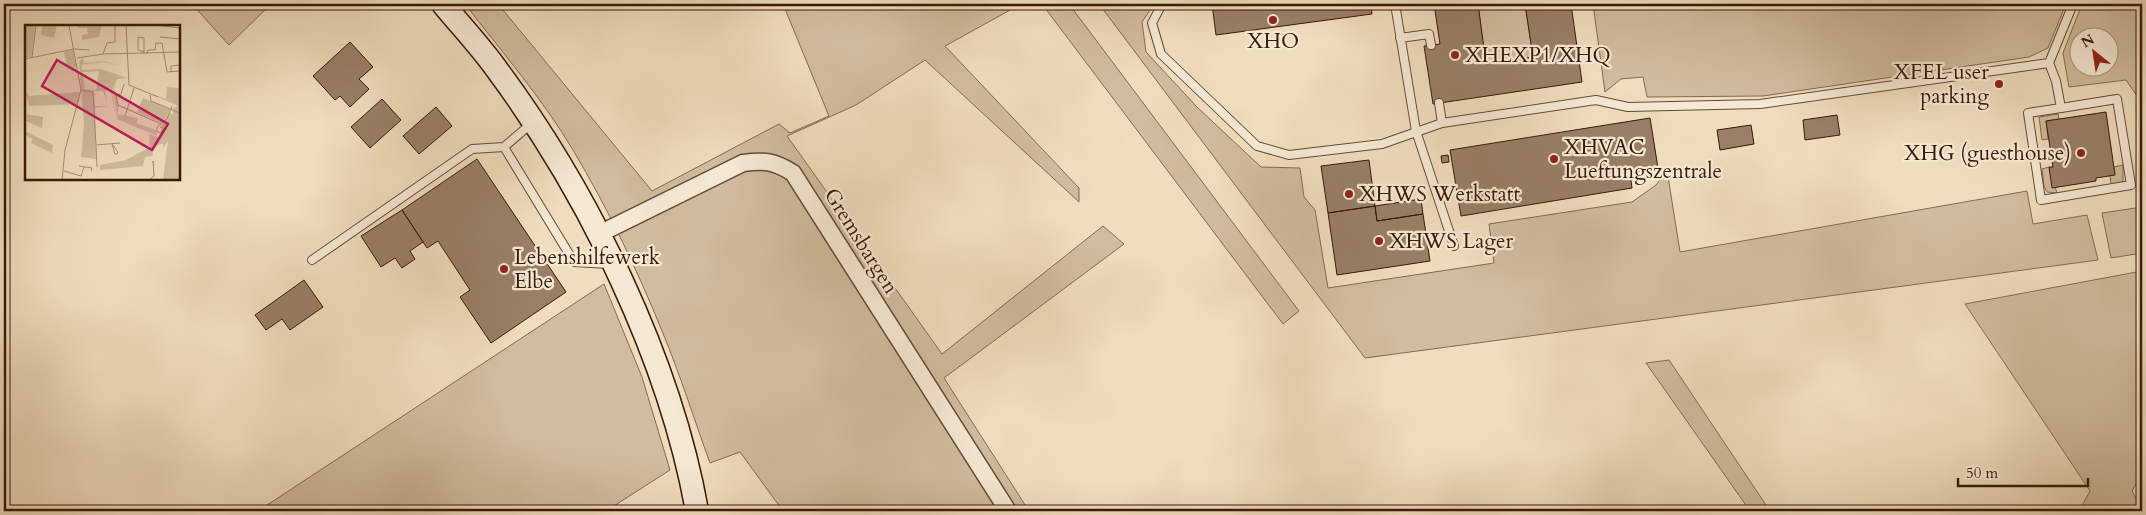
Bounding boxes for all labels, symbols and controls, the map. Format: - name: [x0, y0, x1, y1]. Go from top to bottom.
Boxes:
- marker: XHO: [1267, 14, 1279, 26]
- inset map: [25, 25, 180, 180]
- place label: XHO: [1247, 27, 1299, 56]
- north arrow: [2068, 28, 2118, 78]
- text: N: [2078, 30, 2098, 52]
- place label: XHEXP1/XHQ: [1465, 41, 1611, 70]
- marker: XHEXP1/XHQ: [1449, 49, 1461, 61]
- place label: XFEL user parking: [1893, 58, 1989, 111]
- marker: XFEL user parking: [1993, 78, 2005, 90]
- place label: XHVAC Lueftungszentrale: [1564, 133, 1722, 186]
- place label: XHG (guesthouse): [1904, 139, 2071, 168]
- marker: XHG (guesthouse): [2075, 147, 2087, 159]
- marker: XHVAC Lueftungszentrale: [1548, 153, 1560, 165]
- place label: XHWS Werkstatt: [1359, 180, 1520, 209]
- street label: Gremsbargen: [817, 182, 905, 300]
- marker: XHWS Werkstatt: [1343, 188, 1355, 200]
- place label: XHWS Lager: [1389, 227, 1514, 256]
- marker: XHWS Lager: [1373, 235, 1385, 247]
- place label: Lebenshilfewerk Elbe: [514, 243, 661, 296]
- marker: Lebenshilfewerk Elbe: [498, 263, 510, 275]
- scale bar: [1958, 455, 2088, 487]
- text: 50 m: [1966, 463, 1998, 483]

